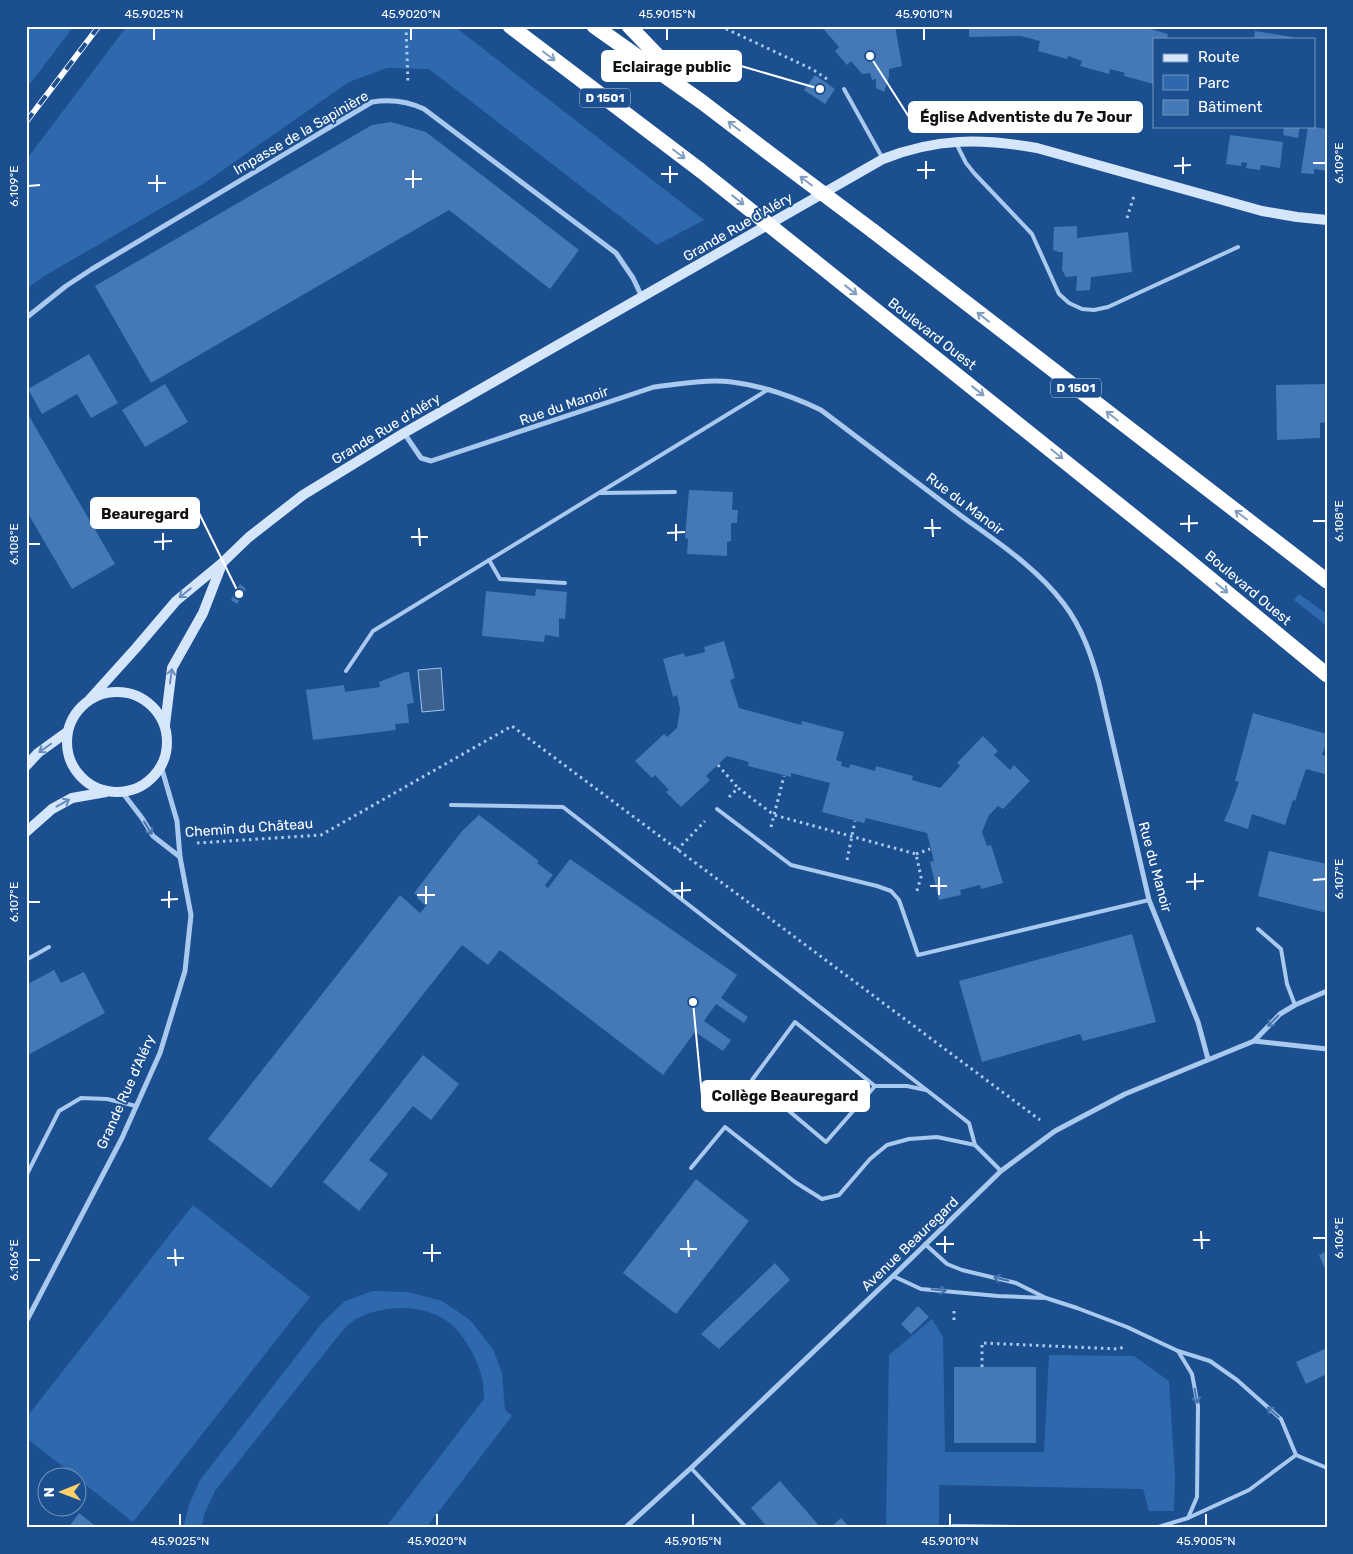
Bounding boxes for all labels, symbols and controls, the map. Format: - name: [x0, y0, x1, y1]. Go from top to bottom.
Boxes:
- text: 45.9025°N: [125, 7, 183, 21]
- text: 45.9020°N: [381, 7, 441, 21]
- text: 45.9015°N: [639, 7, 695, 21]
- text: 45.9010°N: [895, 7, 953, 21]
- legend: [1153, 38, 1316, 128]
- text: Route: [1198, 48, 1240, 66]
- one-way arrow: [542, 50, 555, 61]
- callout: Eclairage public: [602, 51, 741, 81]
- text: Eclairage public: [613, 58, 732, 76]
- text: Parc: [1198, 74, 1230, 92]
- street label: Impasse de la Sapinière: [231, 87, 372, 179]
- road number: D 1501: [580, 89, 630, 108]
- text: Bâtiment: [1198, 98, 1262, 116]
- callout: Église Adventiste du 7e Jour: [909, 102, 1142, 132]
- text: Église Adventiste du 7e Jour: [920, 108, 1132, 126]
- one-way arrow: [727, 121, 741, 131]
- text: 6.109°E: [1332, 142, 1346, 184]
- one-way arrow: [672, 149, 686, 159]
- text: 6.109°E: [7, 165, 21, 207]
- one-way arrow: [799, 176, 813, 186]
- street label: Grande Rue d'Aléry: [680, 189, 796, 265]
- one-way arrow: [731, 195, 744, 206]
- one-way arrow: [844, 284, 857, 295]
- street label: Boulevard Ouest: [884, 294, 980, 374]
- one-way arrow: [977, 311, 990, 322]
- road number: D 1501: [1051, 378, 1101, 398]
- street label: Rue du Manoir: [517, 383, 611, 429]
- one-way arrow: [971, 386, 985, 396]
- street label: Grande Rue d'Aléry: [329, 390, 444, 468]
- one-way arrow: [1106, 410, 1119, 421]
- one-way arrow: [1050, 448, 1063, 459]
- street label: Rue du Manoir: [923, 469, 1008, 539]
- callout: Beauregard: [91, 498, 199, 528]
- text: 6.108°E: [1332, 500, 1346, 542]
- text: Beauregard: [101, 505, 189, 523]
- one-way arrow: [1234, 510, 1248, 520]
- text: 6.108°E: [7, 523, 21, 565]
- street label: Boulevard Ouest: [1201, 547, 1295, 629]
- one-way arrow: [1215, 582, 1228, 593]
- one-way arrow: [178, 588, 191, 599]
- one-way arrow: [167, 669, 177, 685]
- one-way arrow: [38, 743, 52, 753]
- one-way arrow: [55, 798, 70, 808]
- street label: Chemin du Château: [184, 815, 314, 841]
- one-way arrow: [143, 820, 153, 834]
- street label: Rue du Manoir: [1135, 820, 1175, 915]
- text: 6.107°E: [1332, 859, 1346, 899]
- text: 6.107°E: [7, 882, 21, 922]
- one-way arrow: [1267, 1015, 1279, 1028]
- street label: Grande Rue d'Aléry: [93, 1032, 159, 1152]
- callout: Collège Beauregard: [702, 1081, 869, 1111]
- text: Collège Beauregard: [712, 1087, 858, 1105]
- street label: Avenue Beauregard: [858, 1193, 962, 1295]
- text: 6.106°E: [1332, 1217, 1346, 1259]
- text: 6.106°E: [7, 1239, 21, 1281]
- one-way arrow: [994, 1274, 1010, 1284]
- one-way arrow: [930, 1286, 946, 1295]
- one-way arrow: [1191, 1388, 1201, 1404]
- one-way arrow: [1267, 1407, 1280, 1418]
- north arrow: [38, 1466, 88, 1516]
- text: N: [41, 1487, 58, 1497]
- text: 45.9025°N: [151, 1534, 209, 1548]
- text: 45.9020°N: [407, 1534, 467, 1548]
- text: 45.9015°N: [665, 1534, 721, 1548]
- text: 45.9010°N: [921, 1534, 979, 1548]
- text: 45.9005°N: [1176, 1534, 1236, 1548]

